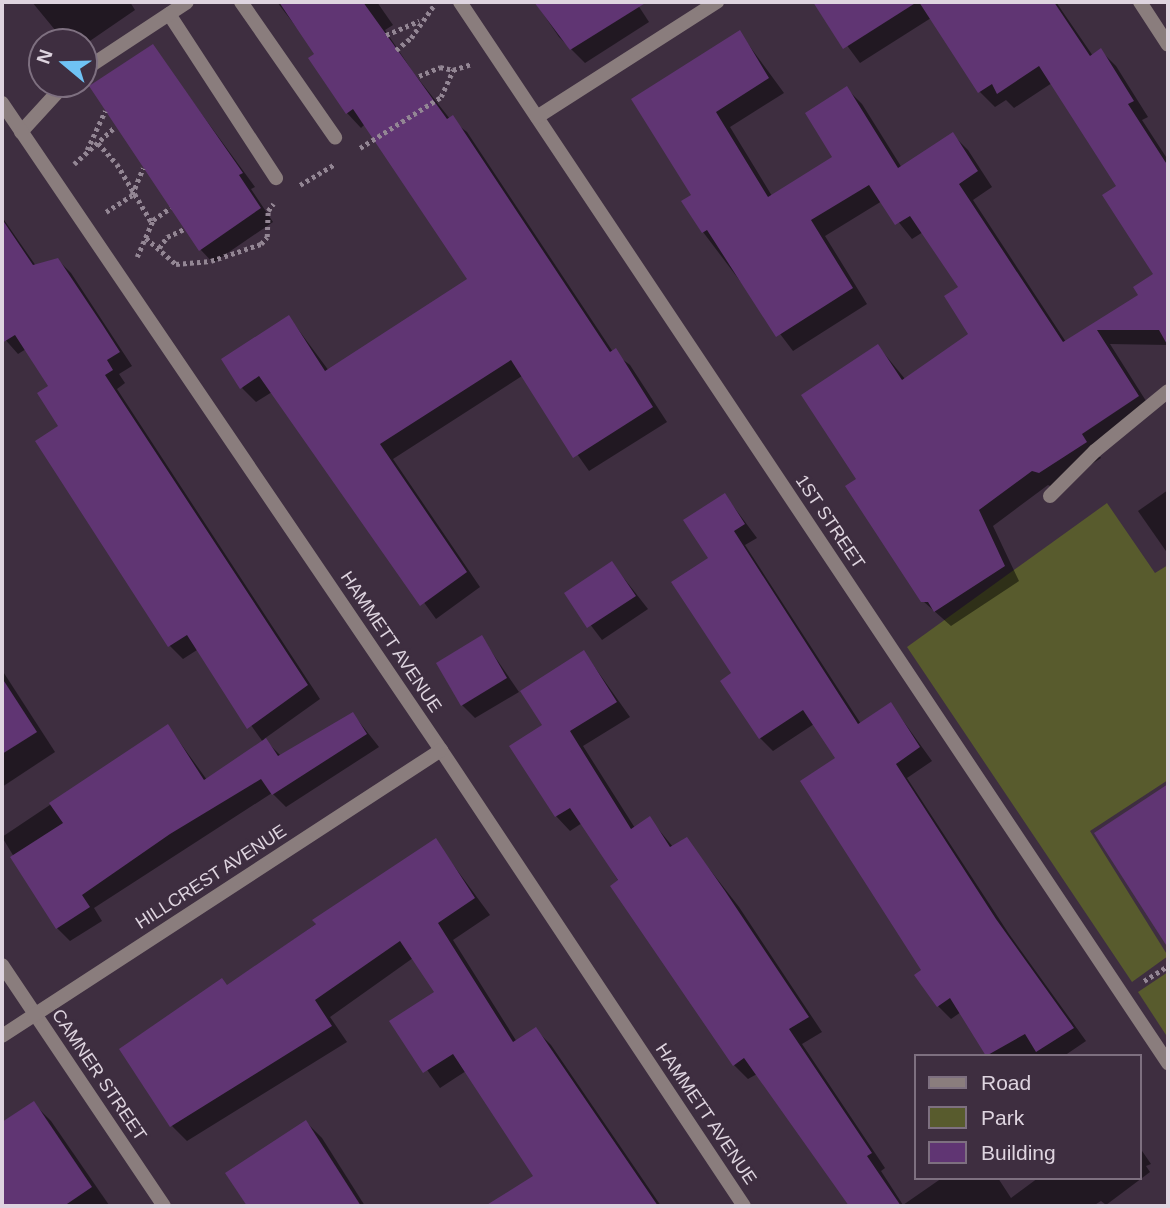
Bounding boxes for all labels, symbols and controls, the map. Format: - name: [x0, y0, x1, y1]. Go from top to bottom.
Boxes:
- north arrow: [28, 28, 98, 98]
- text: N: [32, 47, 57, 67]
- street label: 1ST STREET: [791, 471, 869, 573]
- street label: HAMMETT AVENUE: [335, 567, 447, 717]
- street label: HILLCREST AVENUE: [131, 820, 291, 934]
- street label: CAMNER STREET: [47, 1005, 151, 1145]
- street label: HAMMETT AVENUE: [650, 1039, 762, 1189]
- legend: [914, 1054, 1142, 1180]
- text: Road: [981, 1071, 1031, 1094]
- text: Park: [981, 1106, 1024, 1129]
- text: Building: [981, 1141, 1056, 1164]

